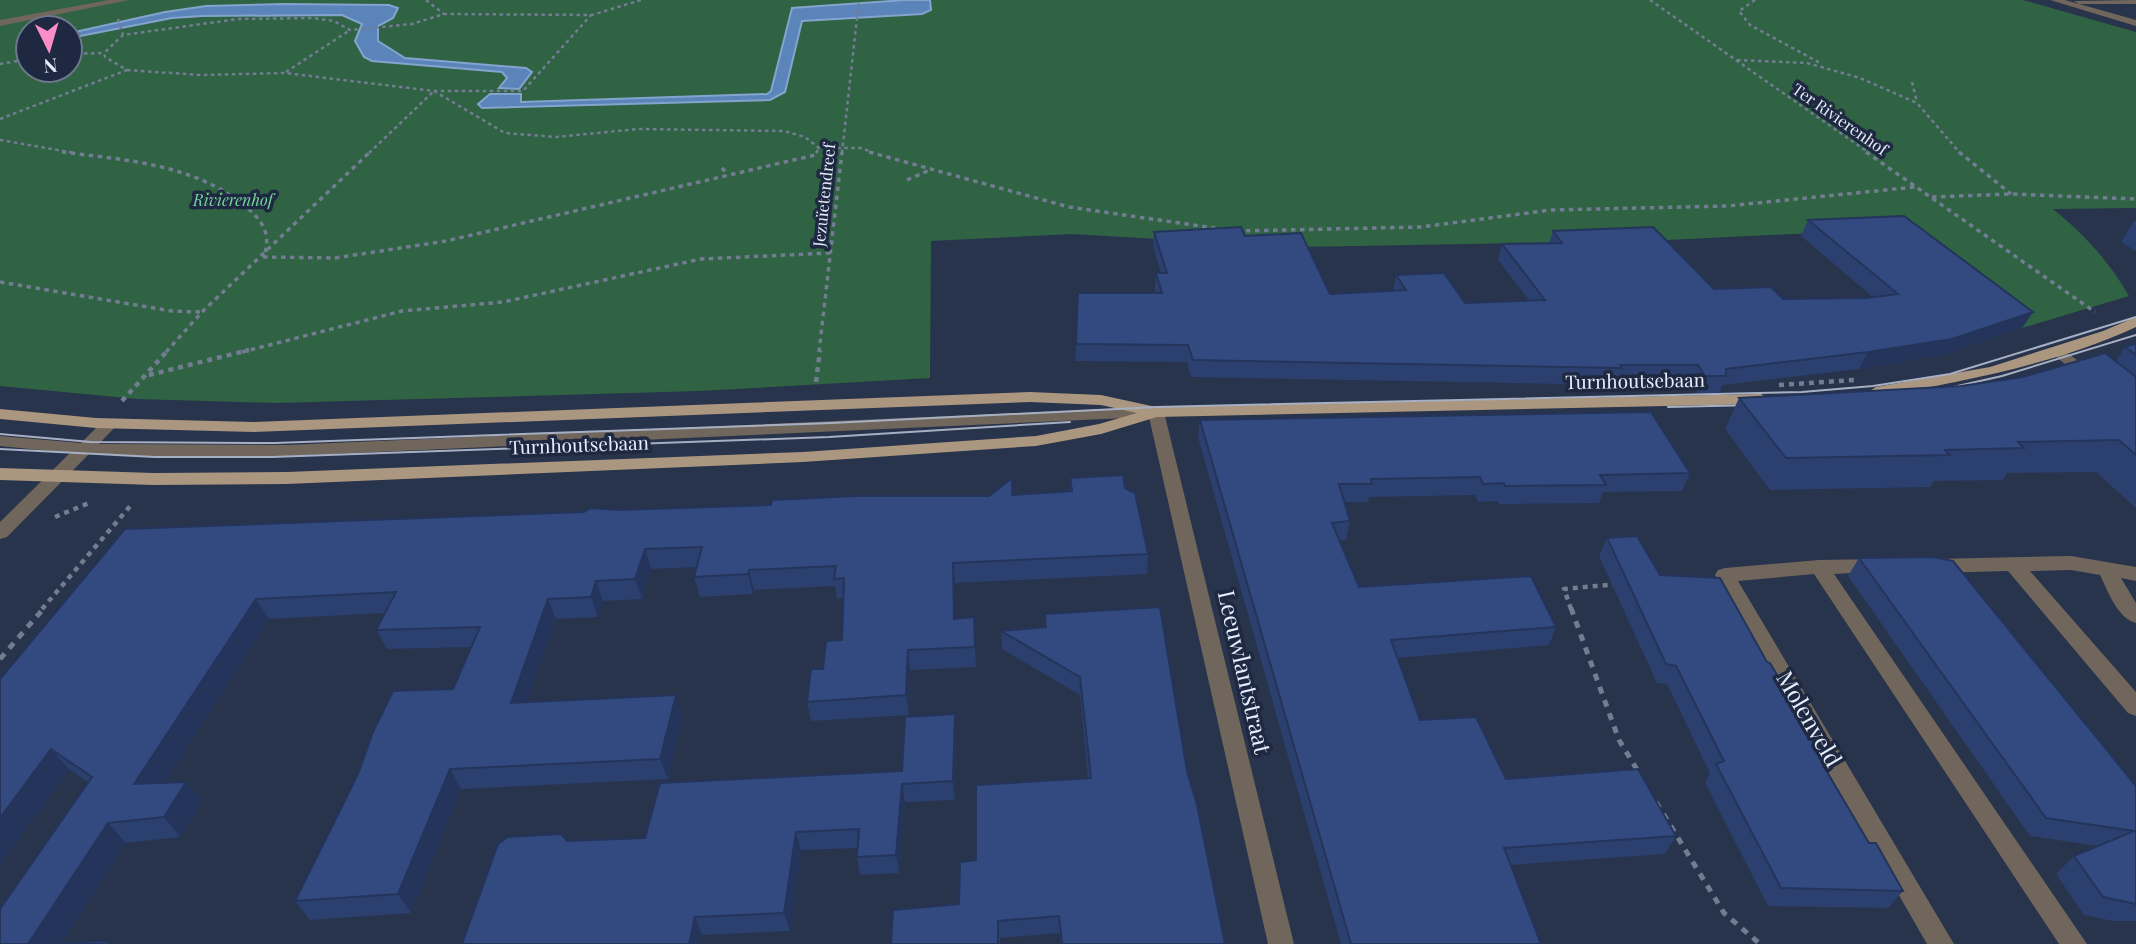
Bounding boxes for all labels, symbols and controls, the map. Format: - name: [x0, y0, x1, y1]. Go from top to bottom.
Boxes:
- north arrow: [14, 14, 84, 84]
- text: N: [42, 53, 59, 81]
- street label: Ter Rivierenhof: [1789, 78, 1893, 160]
- street label: Jezuïetendreef: [808, 141, 840, 249]
- park label: Rivierenhof: [192, 189, 276, 210]
- street label: Turnhoutsebaan: [1565, 366, 1706, 394]
- street label: Turnhoutsebaan: [509, 429, 650, 459]
- street label: Leeuwlantstraat: [1212, 587, 1280, 757]
- street label: Molenveld: [1770, 665, 1850, 772]

